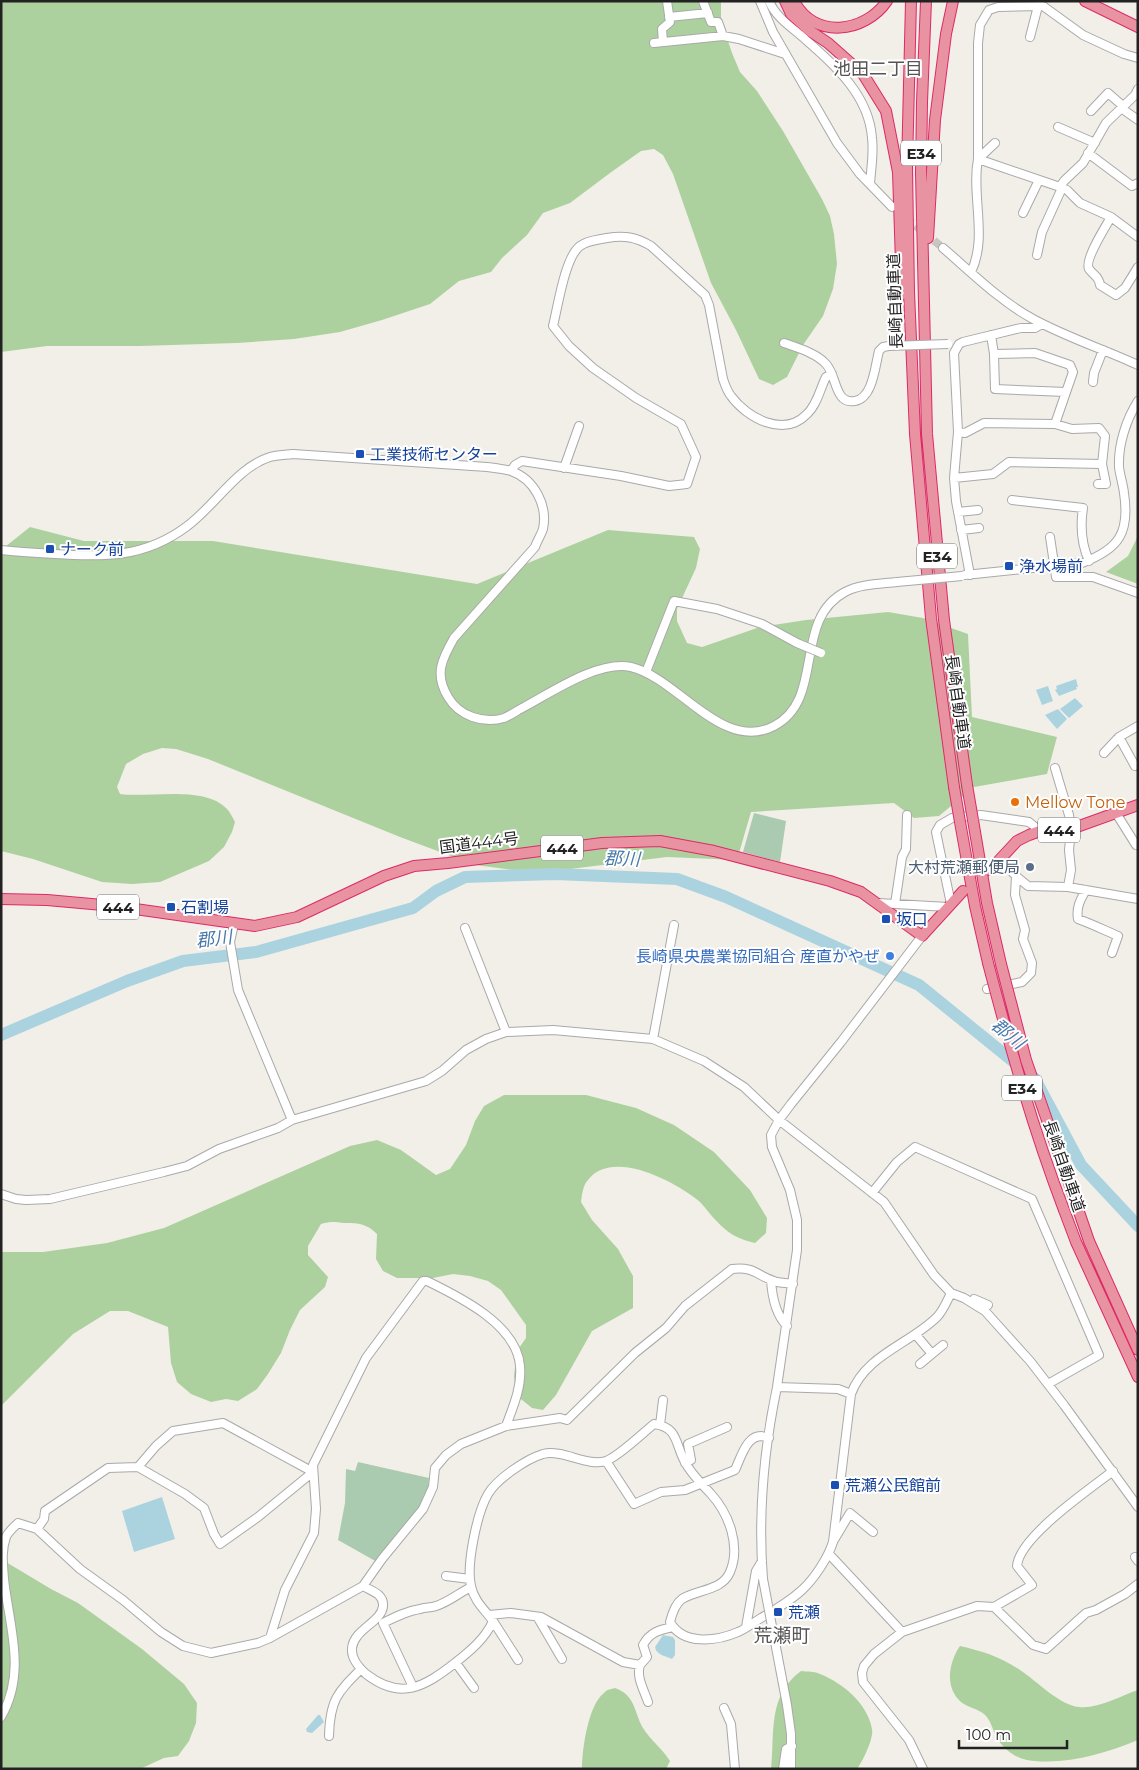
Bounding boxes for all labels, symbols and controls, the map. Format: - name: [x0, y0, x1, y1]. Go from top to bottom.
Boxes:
- district label: 池田二丁目: [833, 58, 923, 80]
- road number: E34: [901, 140, 941, 166]
- street label: 長崎自動車道: [884, 253, 906, 349]
- place label: 工業技術センター: [370, 445, 498, 464]
- marker: 工業技術センター: [354, 448, 366, 460]
- place label: ナーク前: [60, 540, 124, 559]
- marker: ナーク前: [44, 543, 56, 555]
- road number: E34: [917, 544, 957, 568]
- place label: 浄水場前: [1019, 557, 1083, 576]
- marker: 浄水場前: [1003, 560, 1015, 572]
- street label: 長崎自動車道: [942, 653, 974, 751]
- place label: Mellow Tone: [1025, 793, 1125, 812]
- marker: Mellow Tone: [1009, 796, 1021, 808]
- road number: 444: [1038, 818, 1080, 842]
- street label: 国道444号: [438, 829, 520, 857]
- road number: 444: [541, 836, 583, 860]
- water label: 郡川: [604, 847, 642, 871]
- place label: 大村荒瀬郵便局: [908, 858, 1020, 877]
- marker: 大村荒瀬郵便局: [1024, 861, 1036, 873]
- road number: 444: [97, 894, 139, 920]
- place label: 石割場: [181, 898, 229, 917]
- marker: 石割場: [165, 901, 177, 913]
- place label: 坂口: [896, 910, 928, 929]
- marker: 坂口: [880, 913, 892, 925]
- water label: 郡川: [195, 926, 235, 952]
- place label: 長崎県央農業協同組合 産直かやぜ: [636, 947, 880, 966]
- marker: 長崎県央農業協同組合 産直かやぜ: [884, 950, 896, 962]
- water label: 郡川: [987, 1014, 1030, 1055]
- road number: E34: [1002, 1076, 1042, 1100]
- street label: 長崎自動車道: [1039, 1118, 1089, 1214]
- place label: 荒瀬公民館前: [845, 1476, 941, 1495]
- marker: 荒瀬公民館前: [829, 1479, 841, 1491]
- place label: 荒瀬: [788, 1603, 820, 1622]
- marker: 荒瀬: [772, 1606, 784, 1618]
- district label: 荒瀬町: [753, 1624, 811, 1647]
- scale bar: [959, 1718, 1066, 1750]
- text: 100 m: [966, 1725, 1011, 1744]

